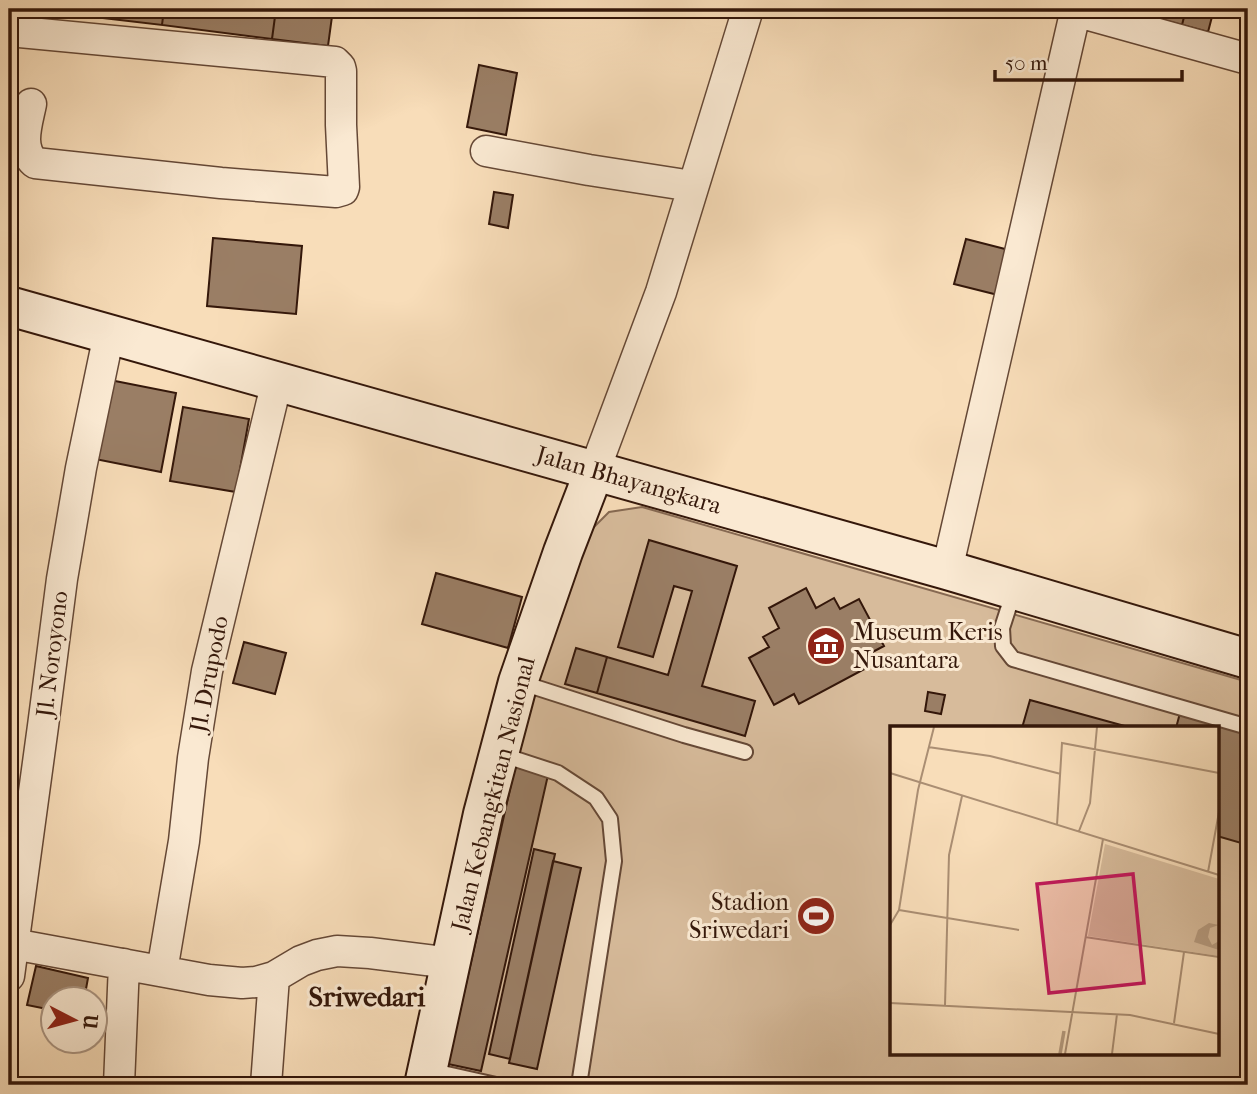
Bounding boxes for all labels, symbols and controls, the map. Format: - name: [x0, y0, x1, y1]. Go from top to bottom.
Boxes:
- scale bar: [995, 38, 1182, 82]
- text: 50 m: [1005, 51, 1048, 75]
- street label: Jalan Bhayangkara: [531, 440, 726, 520]
- street label: Jl. Noroyono: [30, 589, 74, 721]
- street label: Jl. Drupodo: [184, 613, 234, 737]
- place label: Museum Keris Nusantara: [853, 618, 1003, 674]
- museum icon: Museum Keris Nusantara: [805, 625, 847, 667]
- street label: Jalan Kebangkitan Nasional: [445, 653, 541, 936]
- inset map: [890, 726, 1218, 1056]
- place label: Stadion Sriwedari: [689, 888, 789, 944]
- sports icon: Stadion Sriwedari: [795, 895, 837, 937]
- district label: Sriwedari: [309, 980, 426, 1013]
- north arrow: [38, 986, 108, 1056]
- text: U: [78, 1012, 102, 1030]

